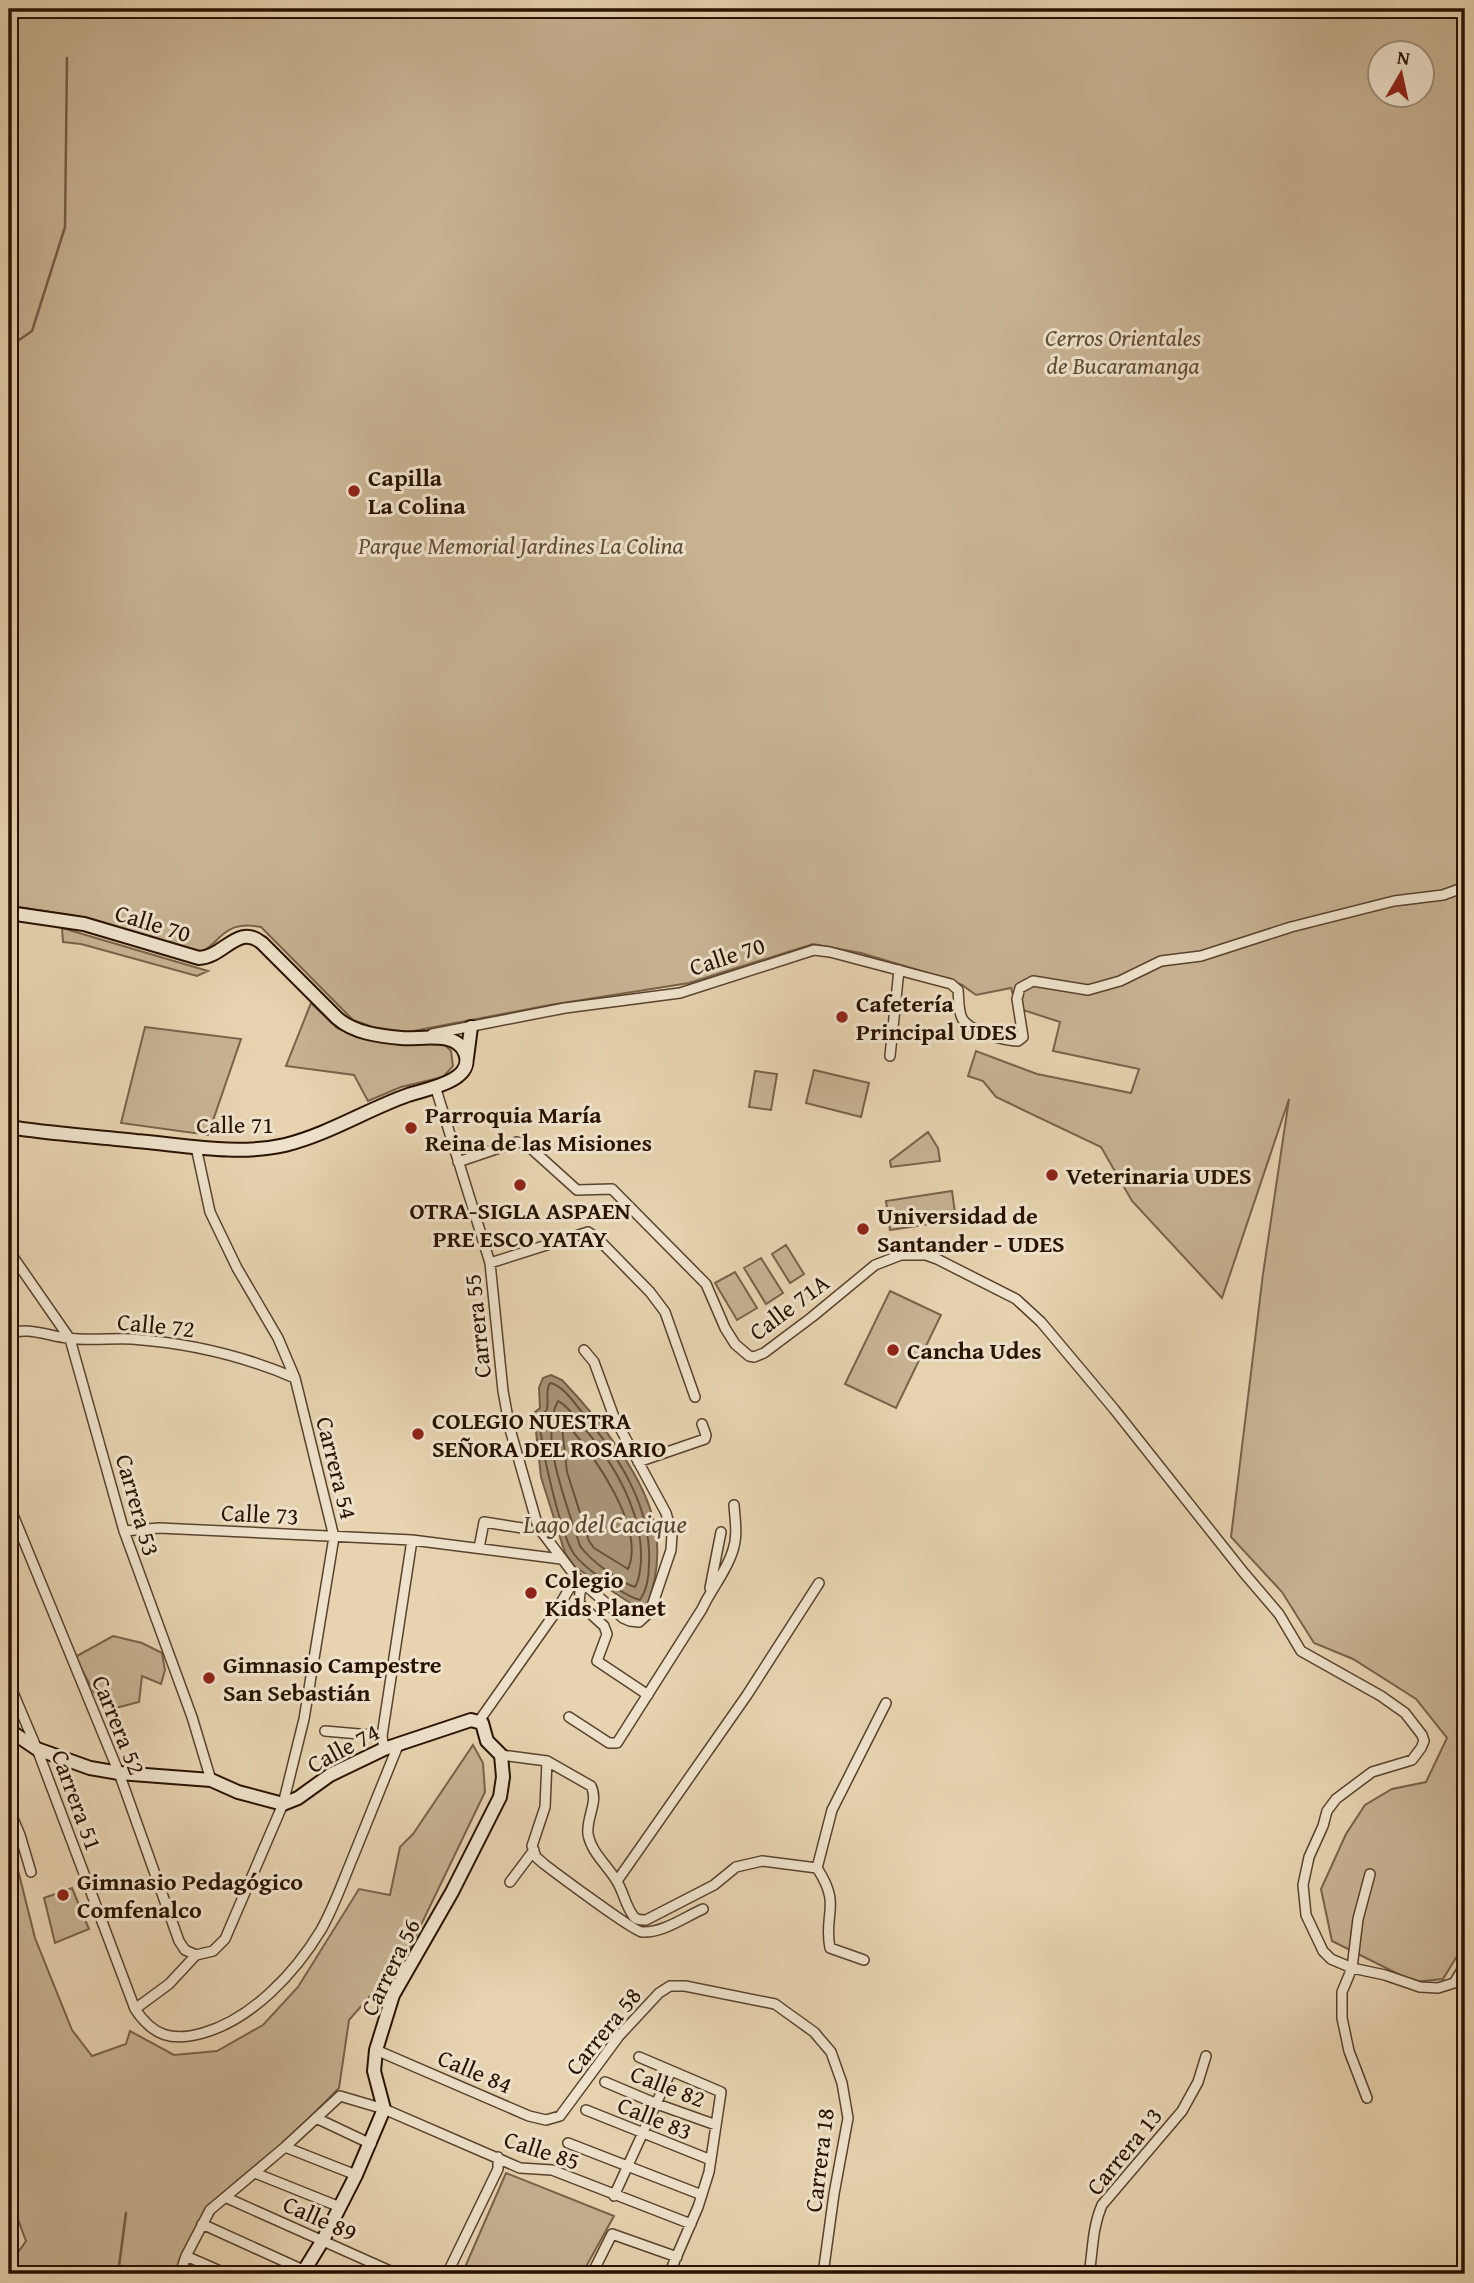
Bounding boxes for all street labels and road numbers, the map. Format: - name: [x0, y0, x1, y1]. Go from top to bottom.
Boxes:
- street label: Calle 70: [111, 895, 195, 951]
- street label: Calle 70: [685, 927, 769, 985]
- street label: Calle 71: [196, 1107, 274, 1142]
- street label: Calle 71A: [742, 1265, 837, 1349]
- street label: Carrera 55: [454, 1272, 500, 1380]
- street label: Calle 72: [116, 1304, 196, 1346]
- street label: Carrera 54: [307, 1413, 367, 1523]
- street label: Carrera 53: [107, 1450, 169, 1560]
- street label: Calle 73: [220, 1494, 300, 1534]
- street label: Carrera 52: [83, 1670, 155, 1780]
- street label: Calle 74: [301, 1714, 385, 1782]
- street label: Carrera 51: [43, 1745, 111, 1855]
- street label: Carrera 56: [351, 1912, 429, 2022]
- street label: Carrera 58: [557, 1979, 649, 2083]
- street label: Calle 84: [432, 2040, 518, 2102]
- street label: Calle 82: [626, 2056, 710, 2116]
- street label: Calle 83: [613, 2087, 697, 2149]
- street label: Carrera 13: [1078, 2099, 1170, 2203]
- street label: Carrera 18: [795, 2106, 843, 2214]
- street label: Calle 85: [500, 2121, 584, 2179]
- street label: Calle 89: [277, 2186, 363, 2250]

